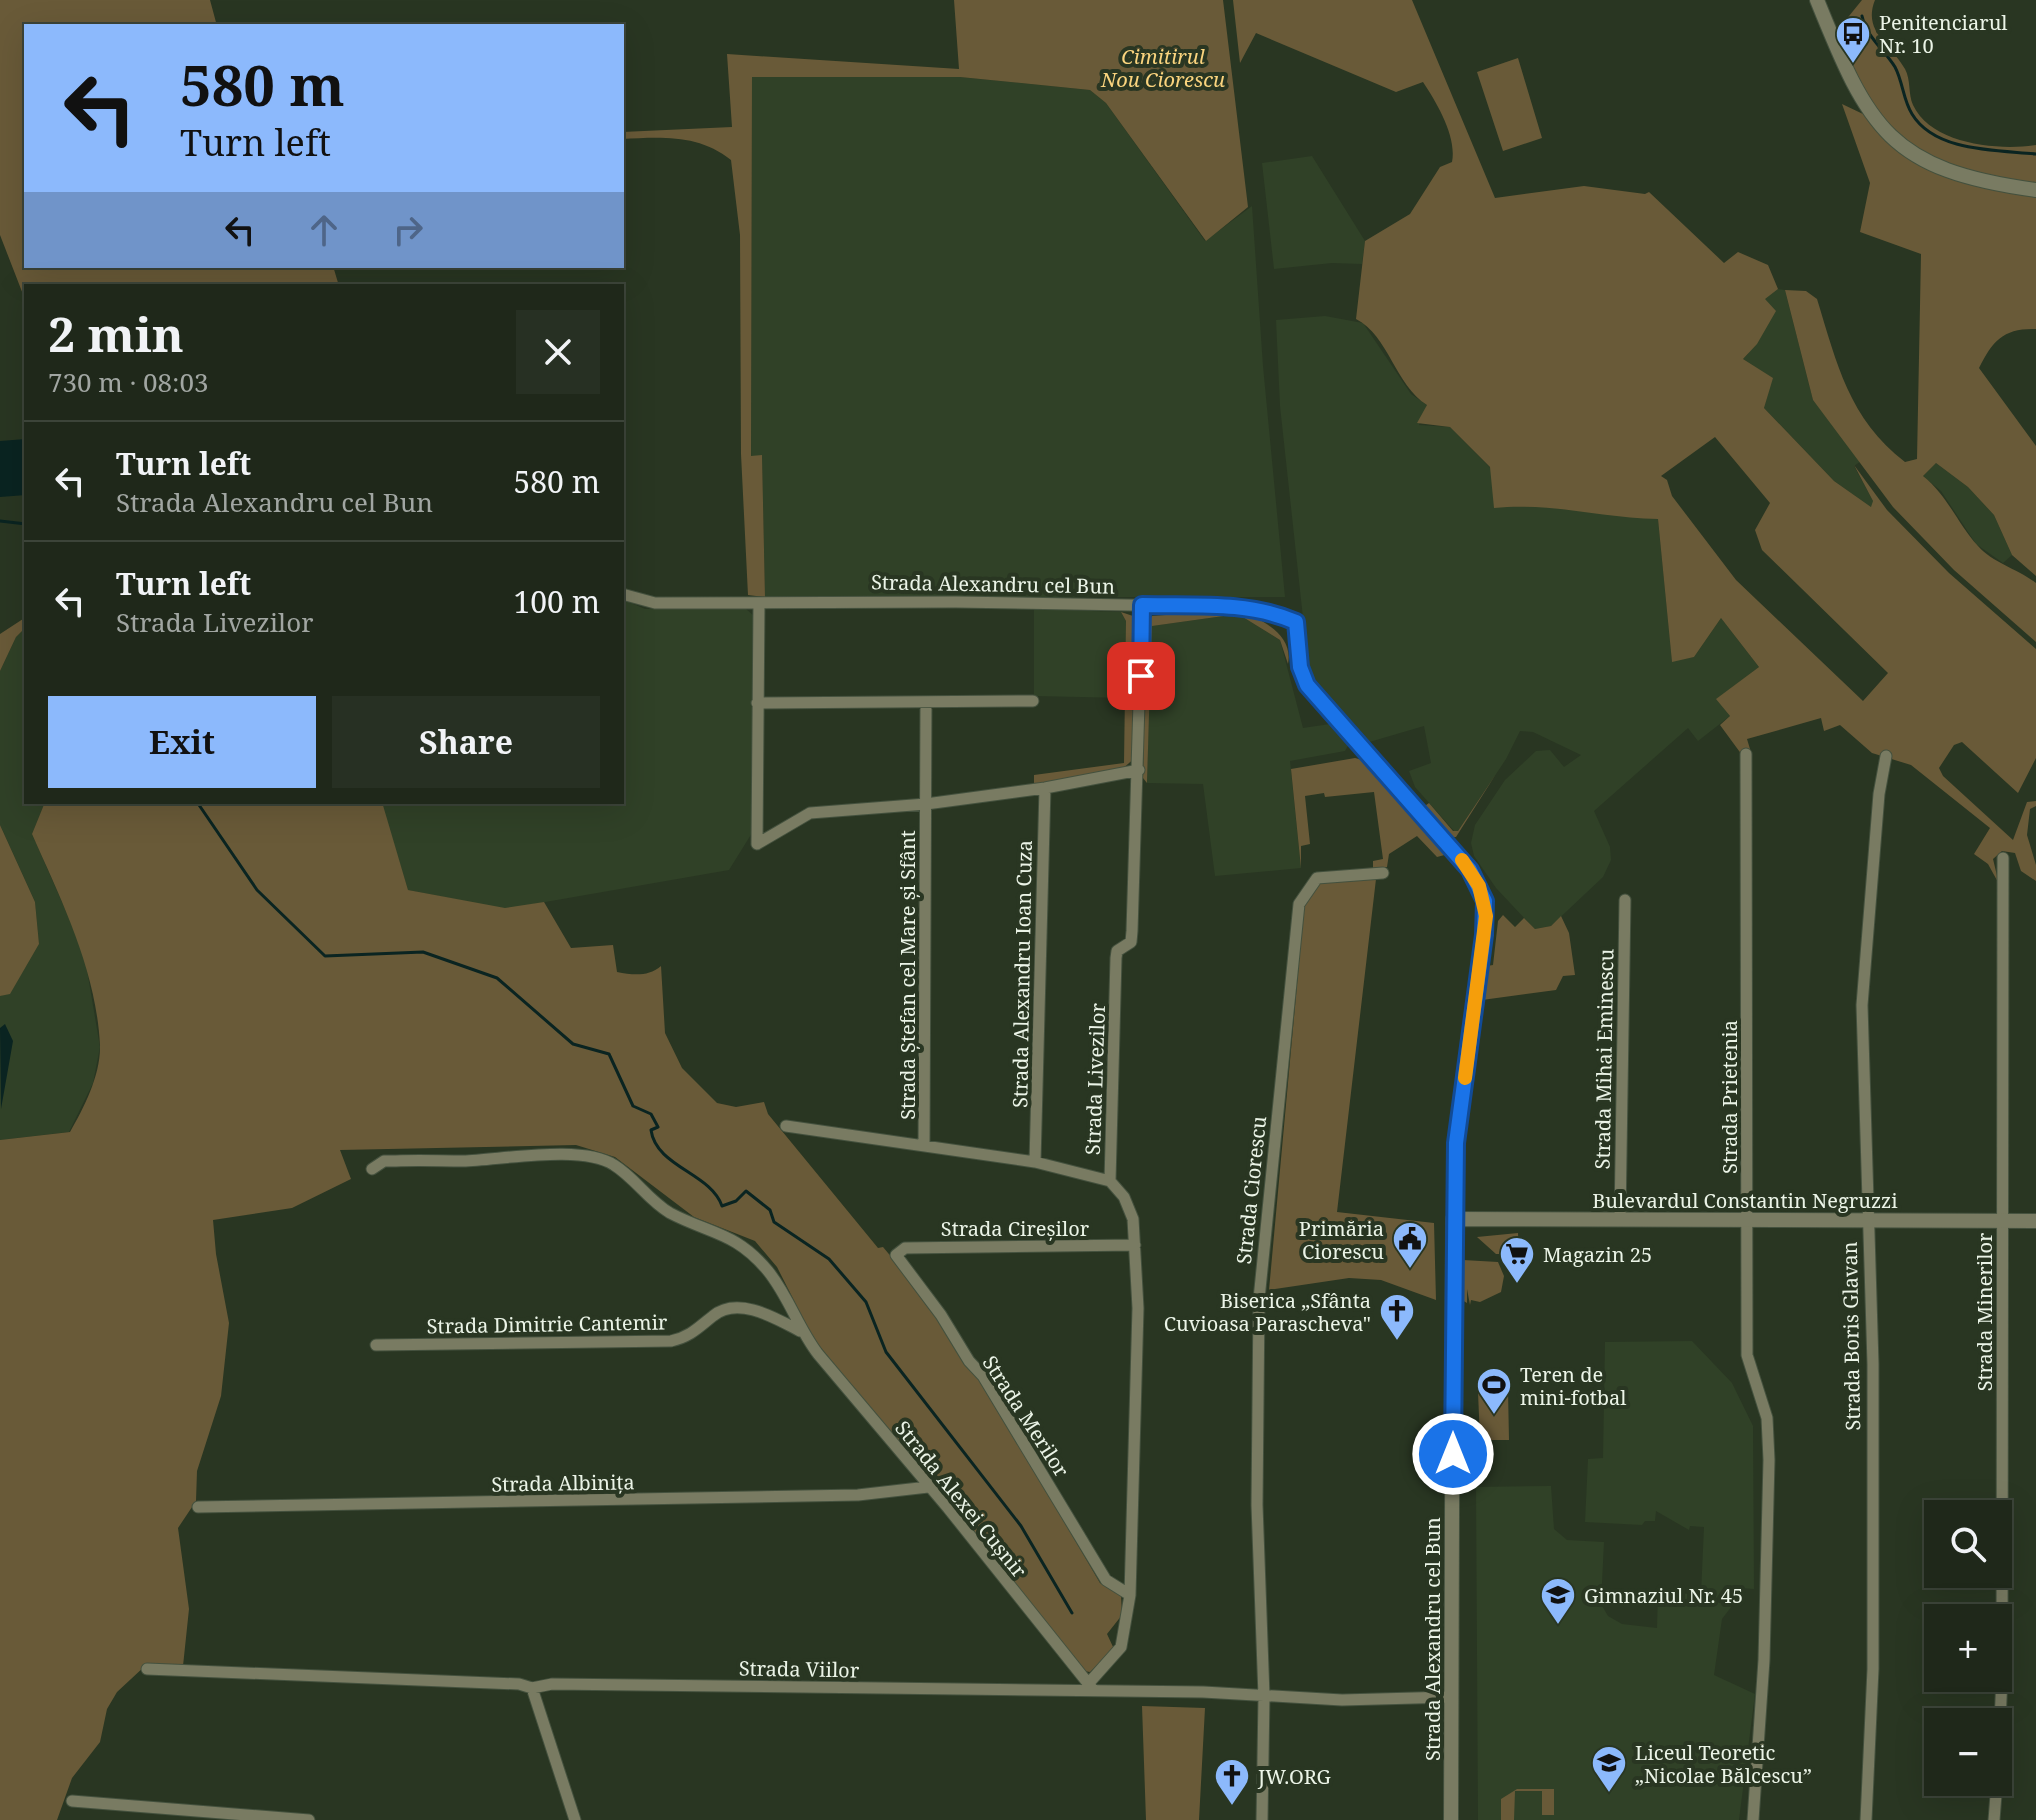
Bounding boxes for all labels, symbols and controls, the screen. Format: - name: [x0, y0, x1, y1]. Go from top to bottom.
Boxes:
- place label: Penitenciarul Nr. 10: [1879, 9, 2008, 59]
- bus stop icon: Penitenciarul Nr. 10: [1834, 15, 1872, 65]
- park label: Cimitirul Nou Ciorescu: [1100, 43, 1225, 93]
- text: 580 m: [180, 46, 345, 122]
- icon: left: [48, 56, 152, 160]
- text: Turn left: [180, 118, 331, 167]
- icon: left: [218, 208, 262, 252]
- icon: ahead: [302, 208, 346, 252]
- icon: right: [386, 208, 430, 252]
- text: 2 min: [48, 301, 184, 366]
- button: close: [516, 310, 600, 394]
- text: 730 m · 08:03: [48, 364, 209, 400]
- text: Turn left: [116, 443, 251, 484]
- icon: left: [48, 459, 92, 503]
- text: 580 m: [514, 461, 600, 502]
- text: Strada Alexandru cel Bun: [116, 484, 433, 520]
- text: Turn left: [116, 563, 251, 604]
- street label: Strada Alexandru cel Bun: [871, 568, 1115, 600]
- icon: left: [48, 579, 92, 623]
- text: 100 m: [514, 581, 600, 622]
- text: Strada Livezilor: [116, 604, 313, 640]
- pin: [1107, 642, 1175, 710]
- icon: arrive: [1119, 654, 1163, 698]
- button: Exit: [48, 696, 316, 788]
- button: Share: [332, 696, 600, 788]
- street label: Strada Ștefan cel Mare și Sfânt: [894, 830, 921, 1120]
- street label: Strada Alexandru Ioan Cuza: [1006, 840, 1038, 1108]
- street label: Strada Mihai Eminescu: [1589, 948, 1619, 1170]
- street label: Strada Livezilor: [1079, 1002, 1111, 1155]
- street label: Strada Prietenia: [1716, 1020, 1743, 1174]
- street label: Strada Ciorescu: [1230, 1114, 1272, 1265]
- street label: Bulevardul Constantin Negruzzi: [1592, 1187, 1898, 1214]
- street label: Strada Cireșilor: [941, 1215, 1090, 1242]
- place label: Primăria Ciorescu: [1299, 1215, 1384, 1265]
- public building icon: Primăria Ciorescu: [1391, 1220, 1429, 1270]
- street label: Strada Minerilor: [1971, 1232, 1998, 1391]
- supermarket icon: Magazin 25: [1498, 1235, 1536, 1285]
- place label: Magazin 25: [1543, 1241, 1652, 1268]
- street label: Strada Boris Glavan: [1836, 1241, 1866, 1431]
- place label: Biserica „Sfânta Cuvioasa Parascheva": [1164, 1287, 1371, 1337]
- church icon: Biserica „Sfânta Cuvioasa Parascheva": [1378, 1292, 1416, 1342]
- street label: Strada Dimitrie Cantemir: [426, 1308, 668, 1340]
- street label: Strada Merilor: [977, 1350, 1076, 1482]
- place label: Teren de mini-fotbal: [1520, 1361, 1627, 1411]
- sports icon: Teren de mini-fotbal: [1475, 1366, 1513, 1416]
- position arrow: [1411, 1412, 1495, 1496]
- street label: Strada Alexei Cușnir: [889, 1415, 1033, 1584]
- street label: Strada Albinița: [491, 1468, 635, 1498]
- map controls: [1924, 1500, 2012, 1796]
- button: search: [1924, 1500, 2012, 1588]
- street label: Strada Alexandru cel Bun: [1419, 1517, 1446, 1761]
- school or university icon: Gimnaziul Nr. 45: [1539, 1576, 1577, 1626]
- place label: Gimnaziul Nr. 45: [1584, 1582, 1743, 1609]
- button: +: [1924, 1604, 2012, 1692]
- street label: Strada Viilor: [739, 1654, 860, 1684]
- button: −: [1924, 1708, 2012, 1796]
- place label: Liceul Teoretic „Nicolae Bălcescu”: [1635, 1739, 1812, 1789]
- school or university icon: Liceul Teoretic „Nicolae Bălcescu”: [1590, 1744, 1628, 1794]
- church icon: JW.ORG: [1213, 1757, 1251, 1807]
- place label: JW.ORG: [1257, 1763, 1331, 1790]

